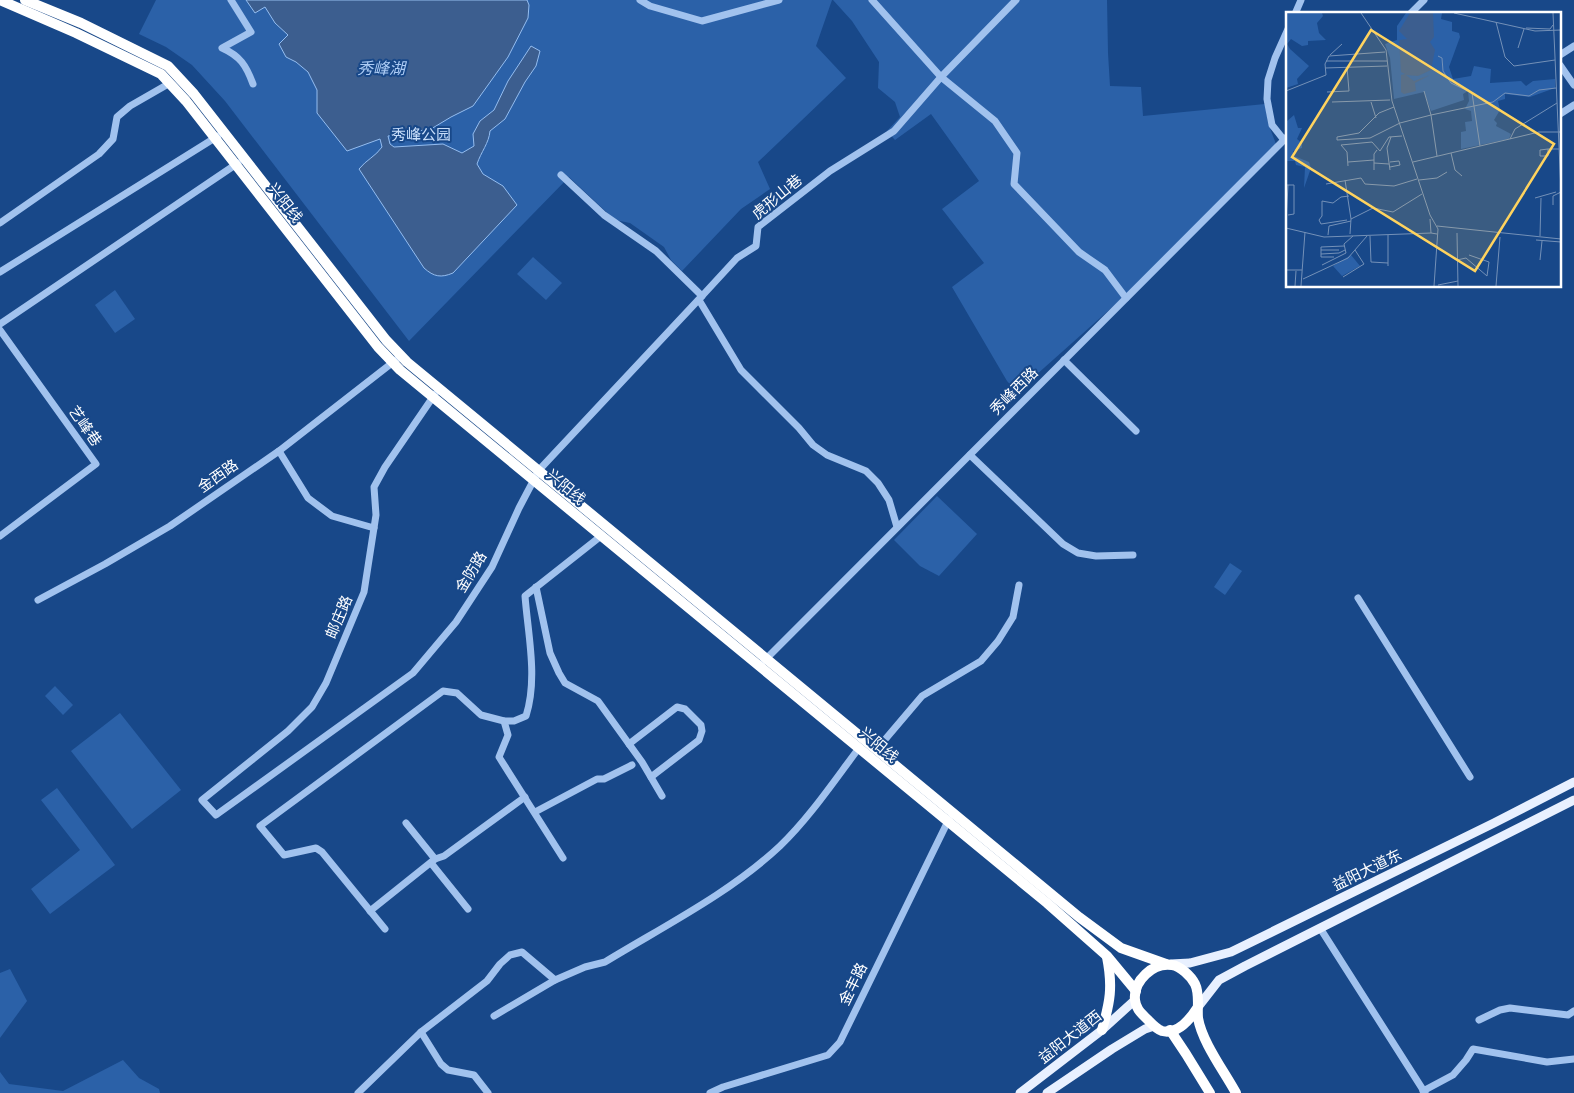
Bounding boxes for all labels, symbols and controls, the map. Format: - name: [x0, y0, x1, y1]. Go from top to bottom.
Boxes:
- inset map: [1286, 12, 1562, 288]
- water label: 秀峰湖: [357, 59, 408, 78]
- park label: 秀峰公园: [391, 126, 451, 144]
- street label: 虎形山巷: [748, 171, 806, 223]
- street label: 兴阳线: [264, 180, 306, 226]
- street label: 秀峰西路: [986, 363, 1042, 419]
- street label: 艺峰巷: [65, 402, 105, 450]
- street label: 金西路: [194, 456, 242, 496]
- street label: 兴阳线: [543, 466, 589, 508]
- street label: 金防路: [452, 548, 490, 596]
- street label: 邮庄路: [322, 593, 356, 641]
- street label: 兴阳线: [856, 724, 902, 766]
- street label: 益阳大道东: [1329, 845, 1405, 895]
- street label: 金丰路: [835, 960, 871, 1008]
- street label: 益阳大道西: [1035, 1007, 1105, 1067]

